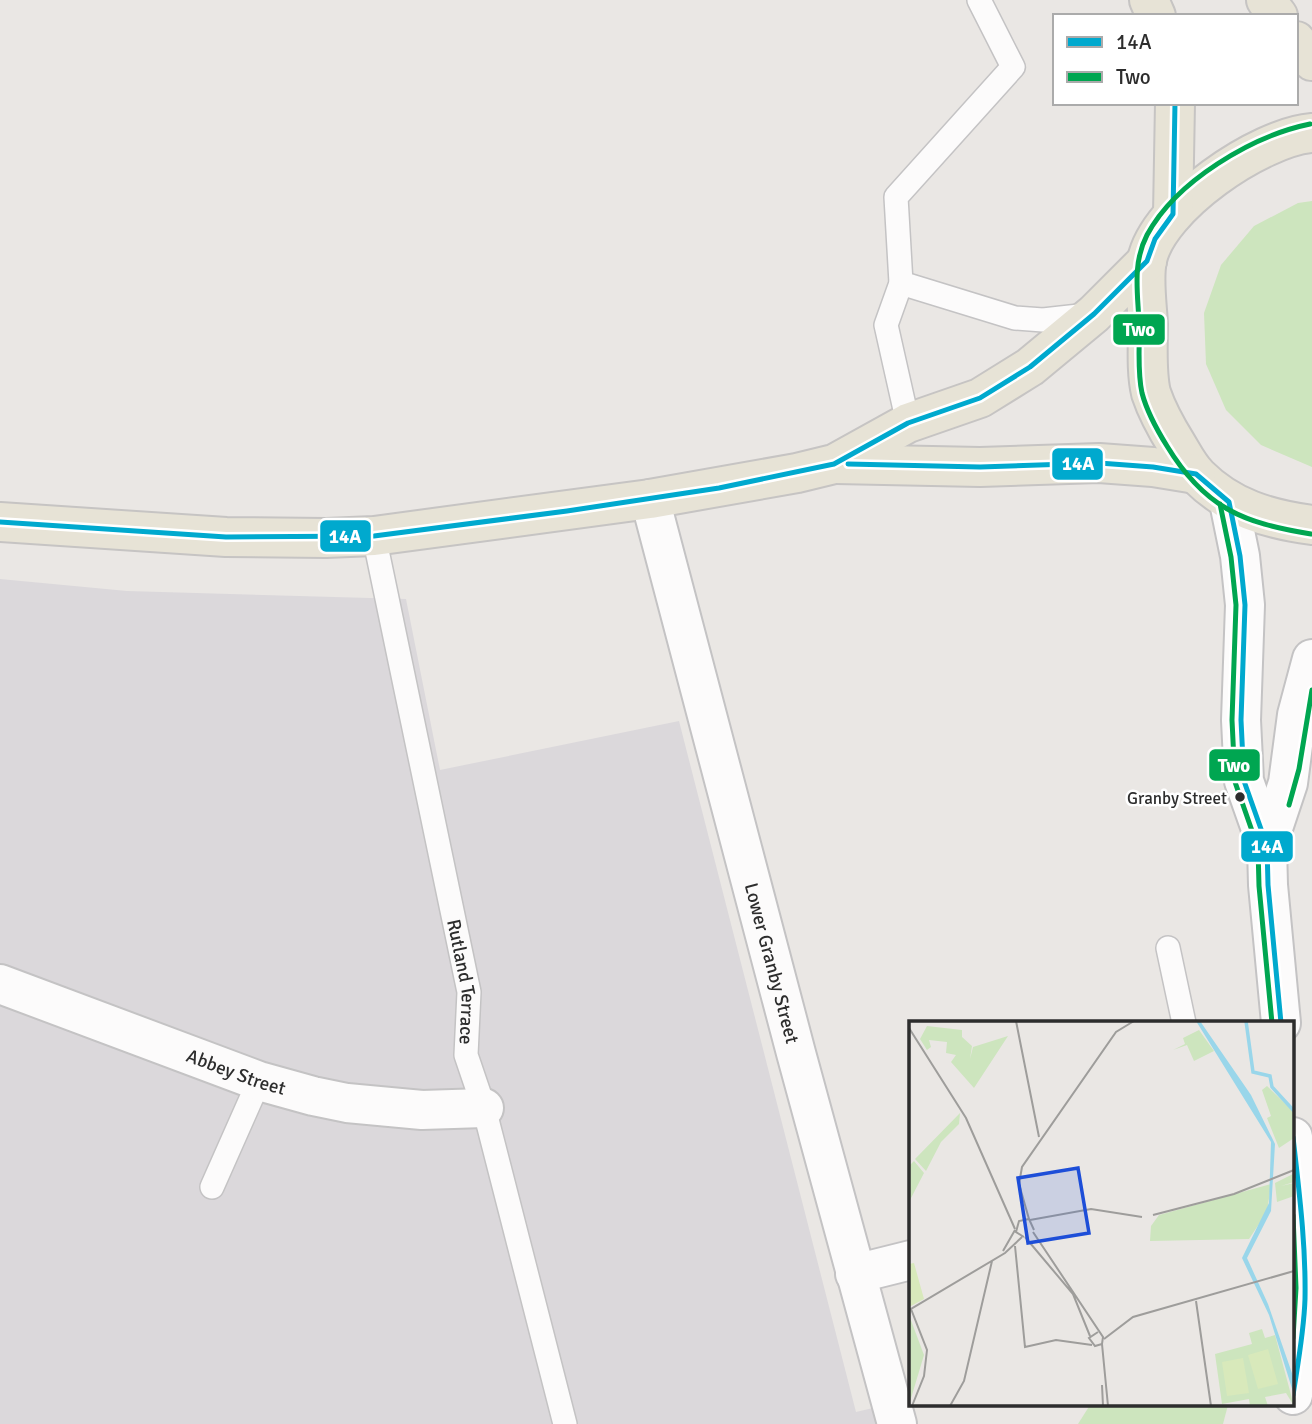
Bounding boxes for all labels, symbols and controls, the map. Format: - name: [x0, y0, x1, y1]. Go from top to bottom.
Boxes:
- legend: [1053, 14, 1298, 105]
- text: 14A: [1116, 29, 1152, 55]
- text: Two: [1116, 64, 1151, 90]
- line badge: Two: [1112, 313, 1166, 346]
- text: Two: [1123, 318, 1155, 342]
- line badge: 14A: [1051, 447, 1104, 481]
- text: 14A: [1062, 452, 1094, 476]
- line badge: 14A: [319, 519, 372, 553]
- text: 14A: [329, 525, 361, 549]
- line badge: Two: [1208, 748, 1261, 782]
- text: Two: [1218, 754, 1250, 778]
- place label: Granby Street: [1127, 788, 1227, 809]
- marker: Granby Street: [1233, 790, 1247, 804]
- line badge: 14A: [1240, 830, 1294, 863]
- text: 14A: [1251, 835, 1283, 859]
- street label: Lower Granby Street: [739, 881, 804, 1047]
- street label: Rutland Terrace: [441, 917, 481, 1045]
- inset map: [909, 1021, 1294, 1406]
- street label: Abbey Street: [183, 1044, 289, 1101]

